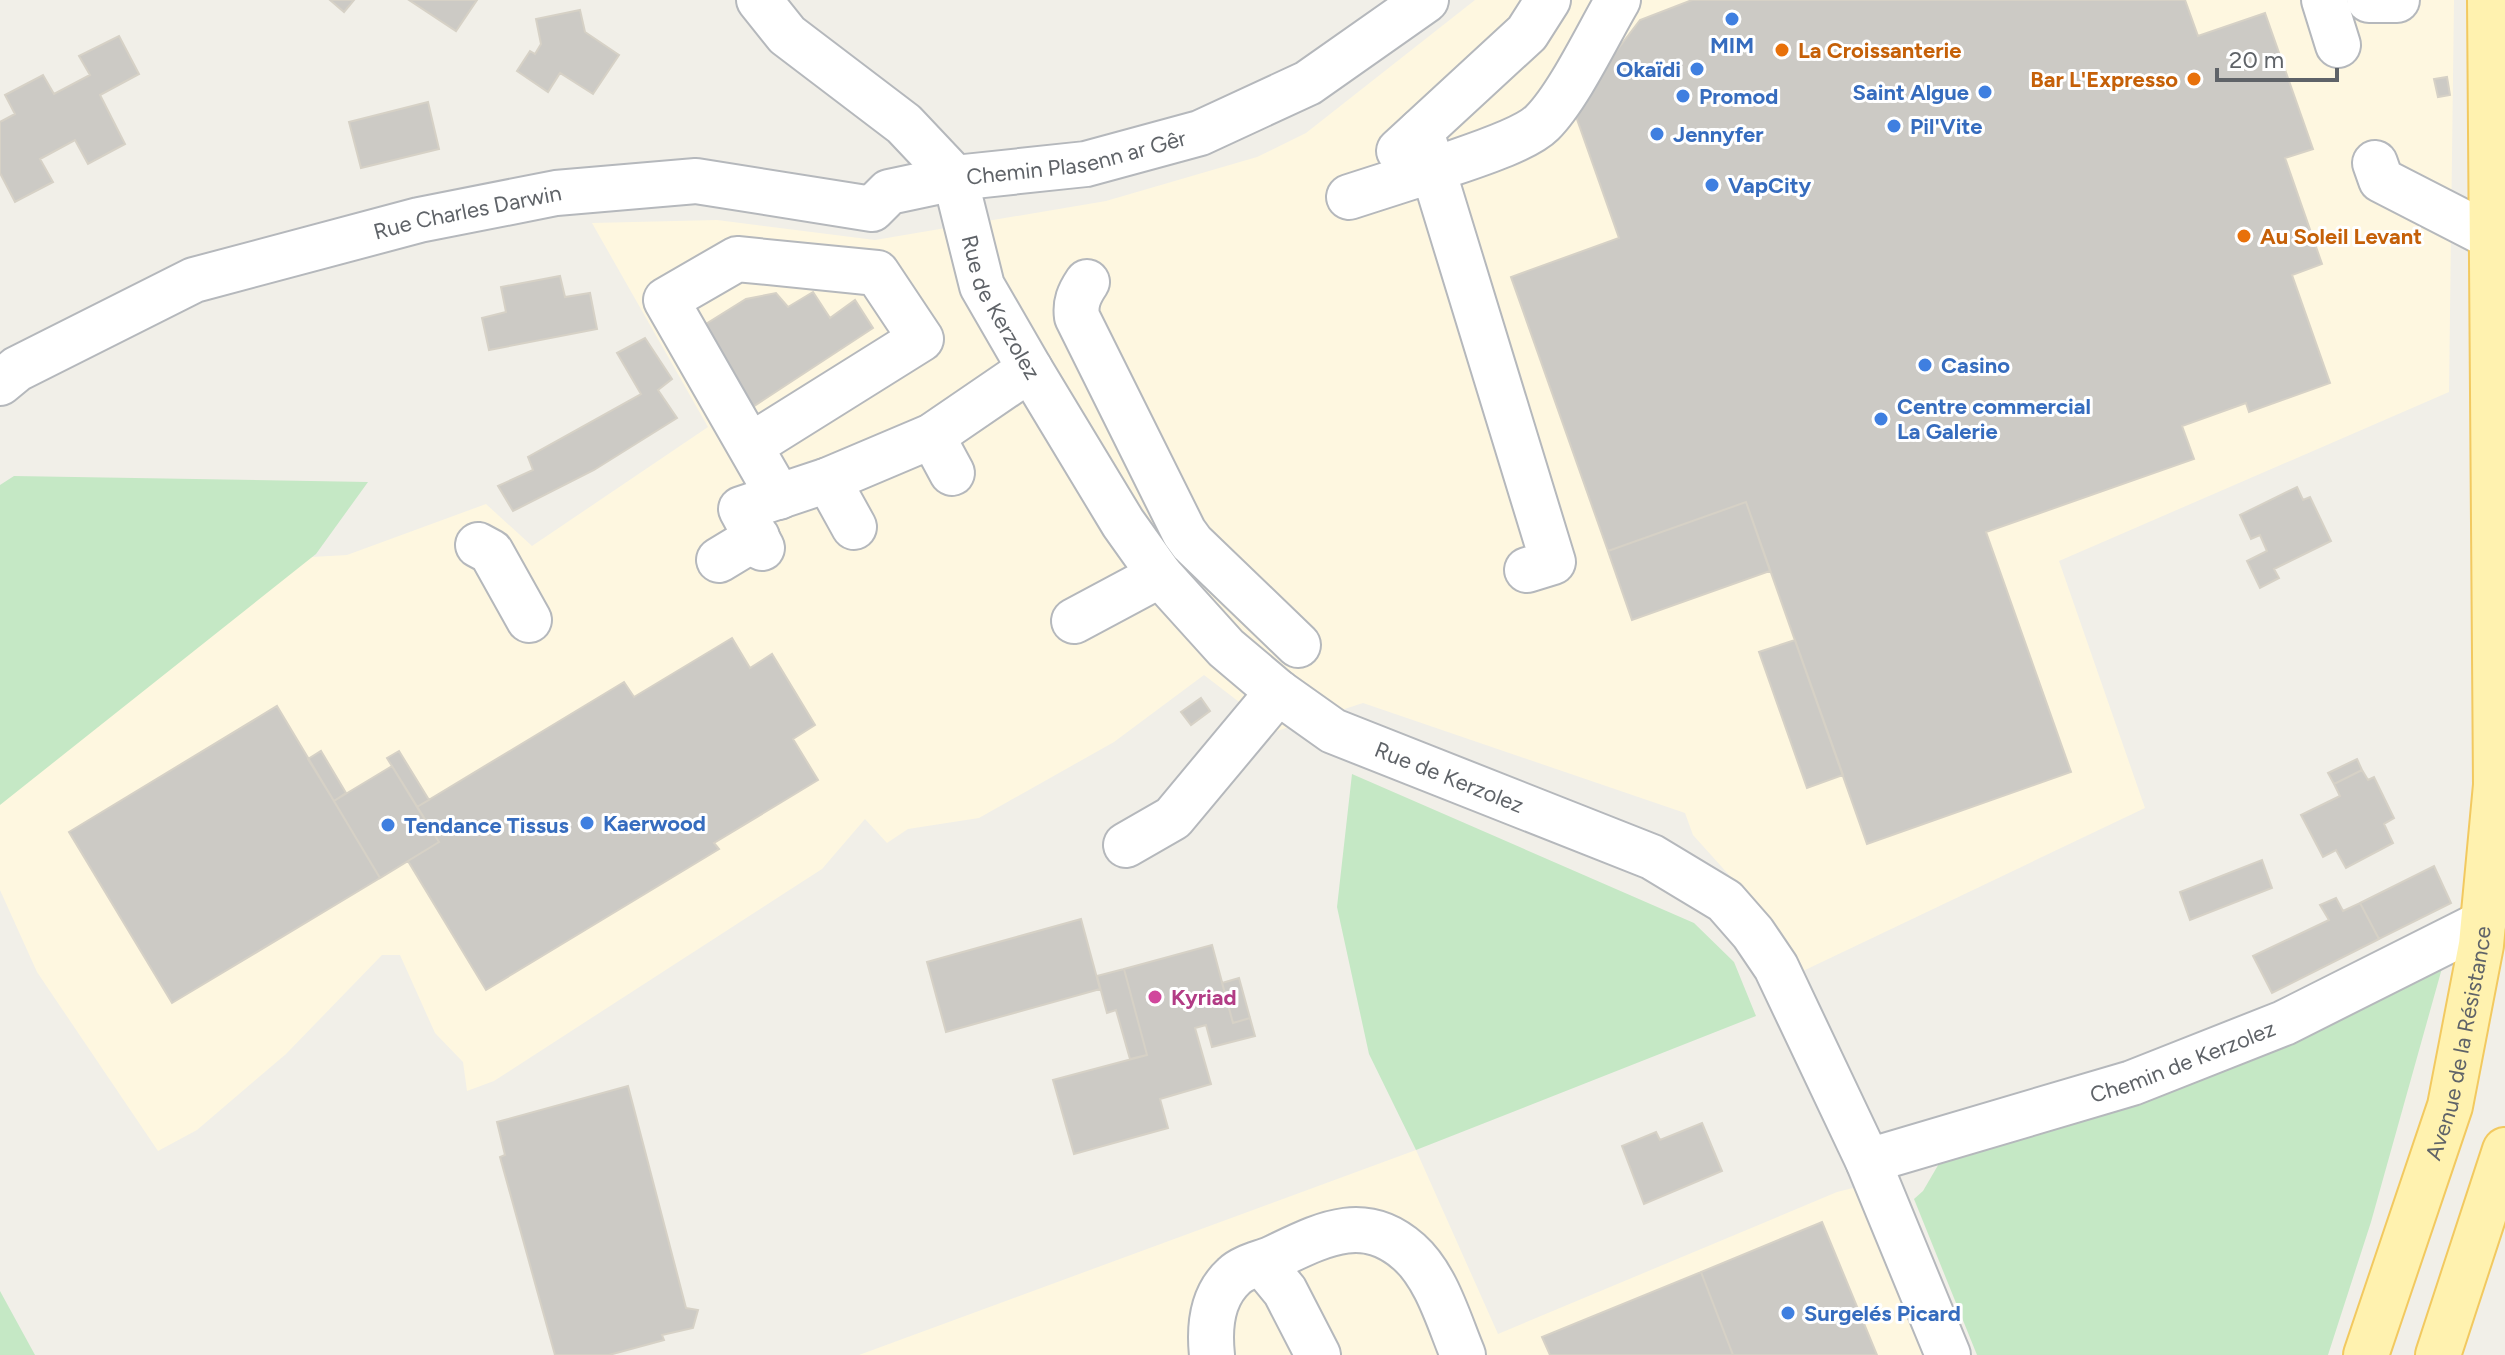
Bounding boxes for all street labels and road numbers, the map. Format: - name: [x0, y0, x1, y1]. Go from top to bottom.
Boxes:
- street label: Chemin Plasenn ar Gêr: [965, 124, 1189, 190]
- street label: Rue Charles Darwin: [370, 179, 564, 245]
- street label: Rue de Kerzolez: [956, 232, 1047, 384]
- street label: Rue de Kerzolez: [1371, 735, 1528, 818]
- street label: Avenue de la Résistance: [2419, 925, 2496, 1164]
- street label: Chemin de Kerzolez: [2087, 1014, 2279, 1108]

